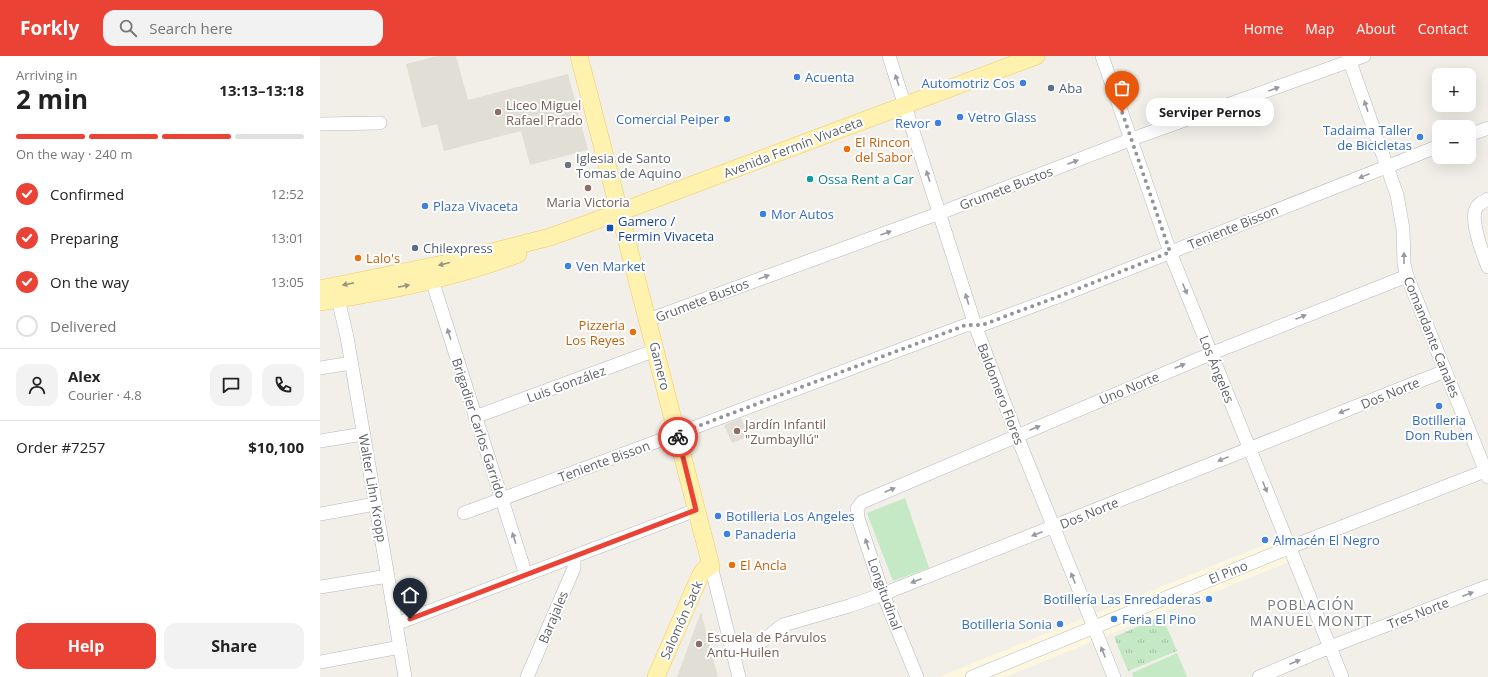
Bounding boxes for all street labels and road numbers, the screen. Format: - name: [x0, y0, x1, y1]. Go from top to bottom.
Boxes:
- street label: Avenida Fermín Vivaceta: [721, 112, 865, 182]
- street label: Grumete Bustos: [957, 162, 1055, 214]
- street label: Teniente Bisson: [1185, 201, 1281, 253]
- street label: Grumete Bustos: [653, 274, 751, 326]
- street label: Comandante Canales: [1399, 274, 1465, 400]
- street label: Los Ángeles: [1195, 332, 1239, 406]
- street label: Gamero: [645, 340, 675, 392]
- street label: Baldomero Flores: [973, 341, 1029, 447]
- street label: Brigadier Carlos Garrido: [448, 356, 510, 500]
- street label: Luis González: [524, 361, 608, 407]
- street label: Uno Norte: [1096, 367, 1162, 409]
- street label: Dos Norte: [1358, 373, 1422, 413]
- street label: Walter Lihn Kropp: [355, 433, 391, 544]
- street label: Teniente Bisson: [556, 436, 652, 486]
- street label: Dos Norte: [1057, 493, 1121, 533]
- street label: Longitudinal: [864, 556, 906, 632]
- street label: El Pino: [1206, 556, 1250, 588]
- street label: Salomón Sack: [656, 578, 706, 662]
- street label: Barajales: [534, 588, 572, 646]
- street label: Tres Norte: [1385, 593, 1451, 633]

